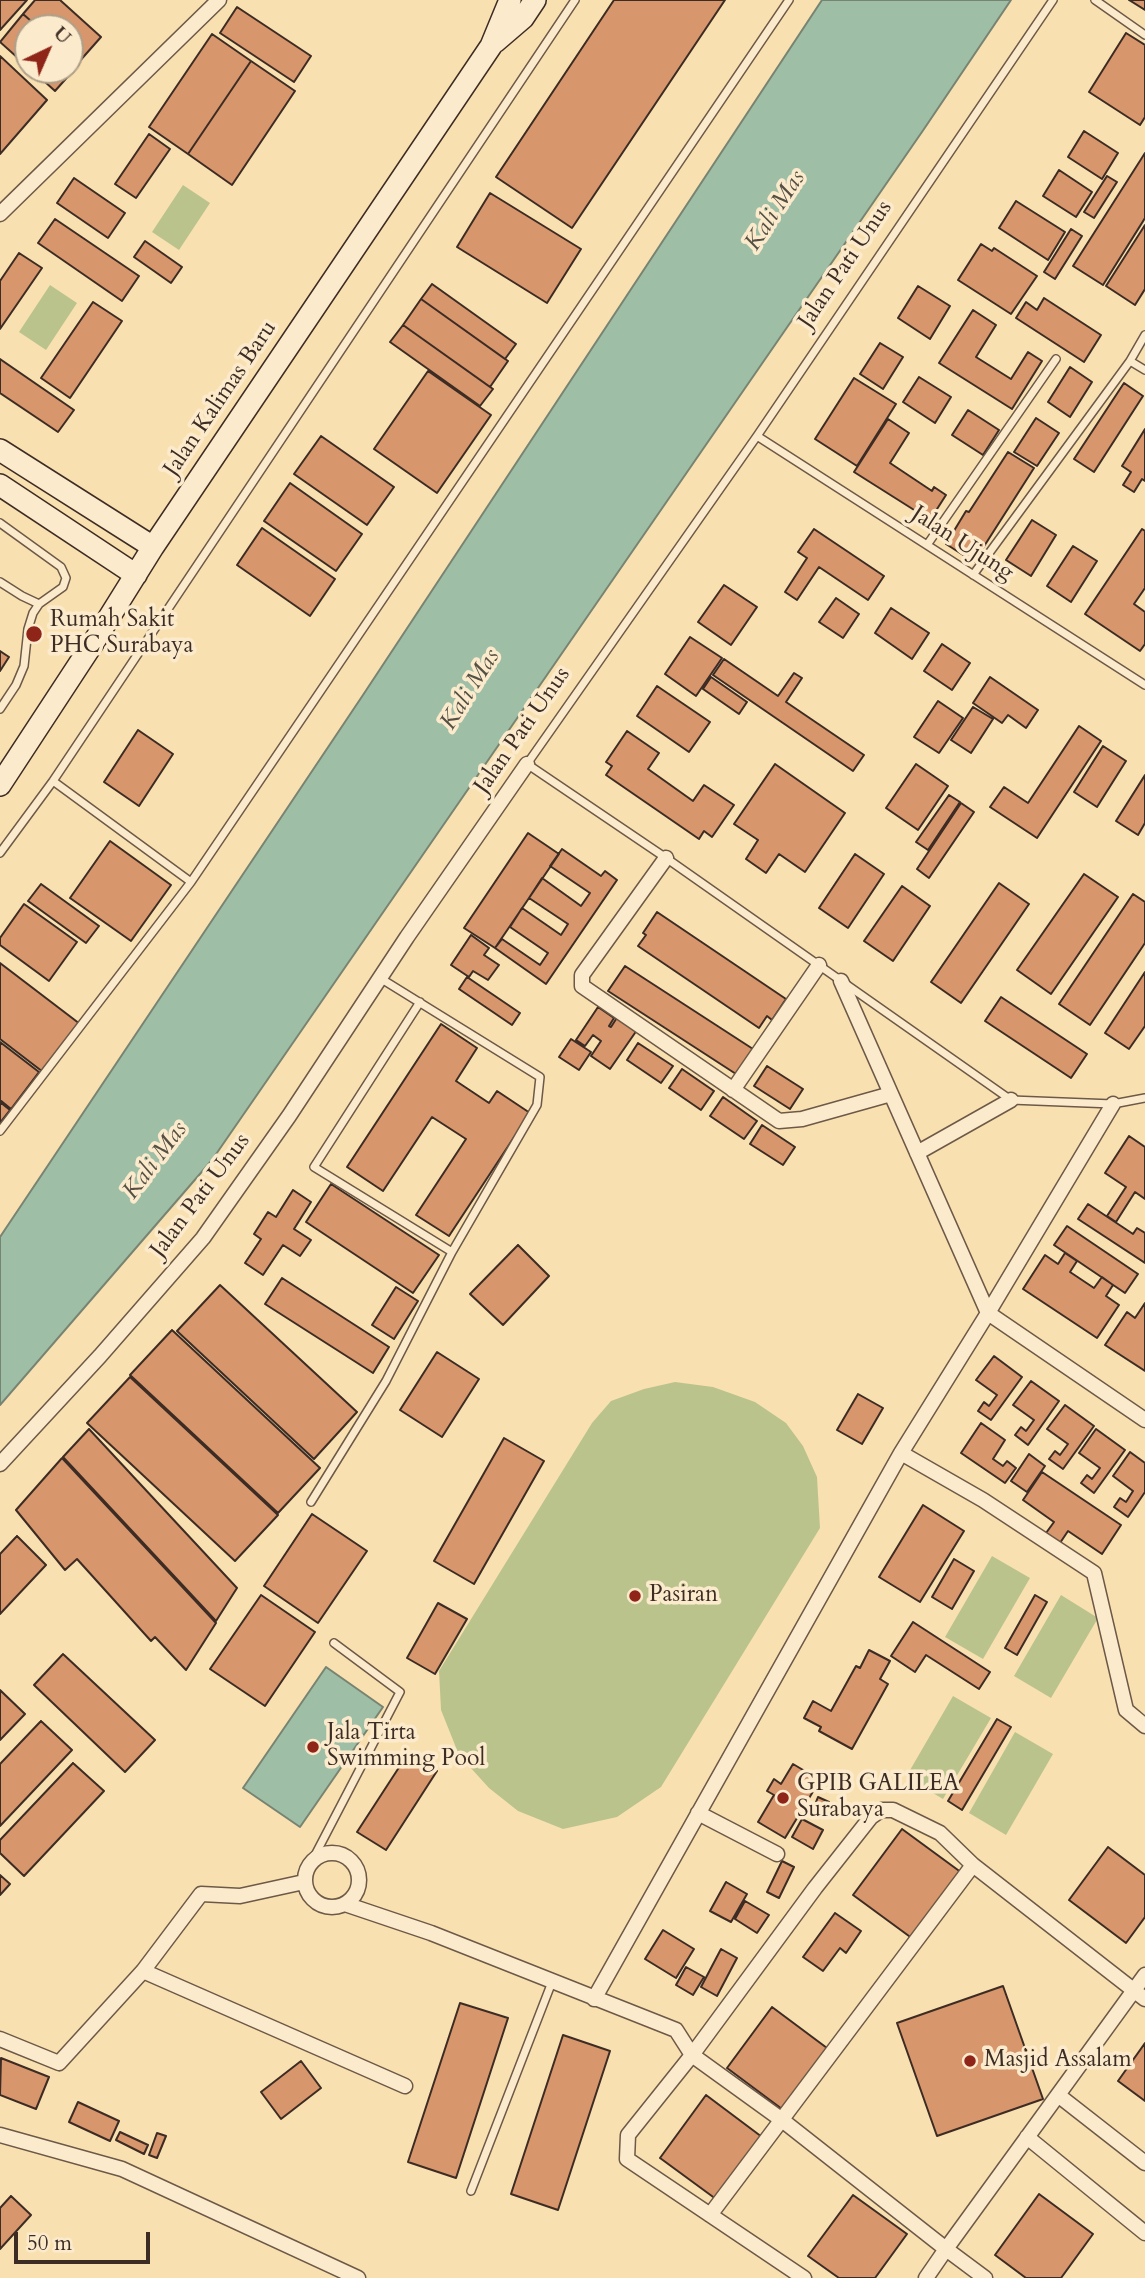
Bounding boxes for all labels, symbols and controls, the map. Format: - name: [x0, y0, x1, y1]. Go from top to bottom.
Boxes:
- north arrow: [14, 14, 84, 84]
- text: U: [48, 21, 77, 50]
- water label: Kali Mas: [739, 166, 813, 256]
- street label: Jalan Pati Unus: [793, 196, 899, 334]
- street label: Jalan Kalimas Baru: [159, 316, 283, 482]
- street label: Jalan Ujung: [906, 501, 1018, 587]
- place label: Rumah Sakit PHC Surabaya: [50, 607, 193, 661]
- marker: Rumah Sakit PHC Surabaya: [24, 624, 44, 644]
- water label: Kali Mas: [435, 644, 507, 736]
- street label: Jalan Pati Unus: [469, 662, 577, 800]
- water label: Kali Mas: [117, 1116, 195, 1206]
- street label: Jalan Pati Unus: [145, 1128, 257, 1264]
- place label: Pasiran: [649, 1582, 718, 1610]
- marker: Pasiran: [627, 1588, 643, 1604]
- place label: Jala Tirta Swimming Pool: [327, 1720, 485, 1774]
- marker: Jala Tirta Swimming Pool: [305, 1739, 321, 1755]
- place label: GPIB GALILEA Surabaya: [797, 1771, 959, 1825]
- marker: GPIB GALILEA Surabaya: [775, 1790, 791, 1806]
- place label: Masjid Assalam: [984, 2047, 1132, 2075]
- marker: Masjid Assalam: [962, 2053, 978, 2069]
- scale bar: [18, 2218, 154, 2262]
- text: 50 m: [27, 2229, 72, 2258]

